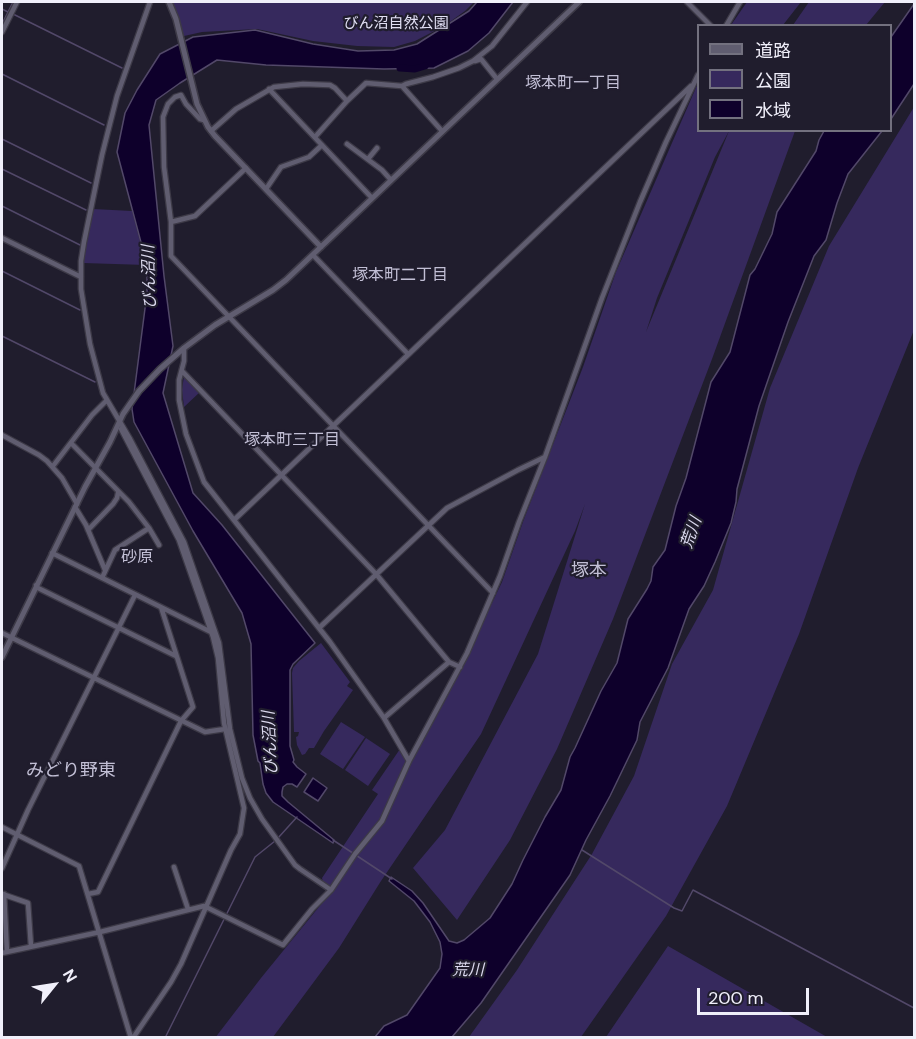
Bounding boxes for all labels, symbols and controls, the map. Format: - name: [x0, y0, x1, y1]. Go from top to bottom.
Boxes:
- park label: びん沼自然公園: [344, 15, 448, 33]
- legend: [697, 24, 892, 132]
- text: 道路: [755, 39, 791, 63]
- text: 公園: [755, 69, 791, 93]
- district label: 塚本町一丁目: [525, 74, 621, 94]
- text: 水域: [755, 99, 791, 123]
- water label: びん沼川: [139, 245, 161, 309]
- district label: 塚本町二丁目: [352, 266, 448, 286]
- district label: 塚本町三丁目: [244, 431, 340, 451]
- water label: 荒川: [678, 515, 706, 551]
- district label: 砂原: [121, 548, 153, 568]
- district label: 塚本: [571, 560, 607, 582]
- water label: びん沼川: [260, 711, 282, 775]
- district label: みどり野東: [26, 760, 116, 782]
- north arrow: [24, 955, 84, 1015]
- water label: 荒川: [452, 961, 484, 981]
- text: N: [58, 965, 82, 986]
- scale bar: [700, 976, 812, 1014]
- text: 200 m: [708, 986, 764, 1010]

